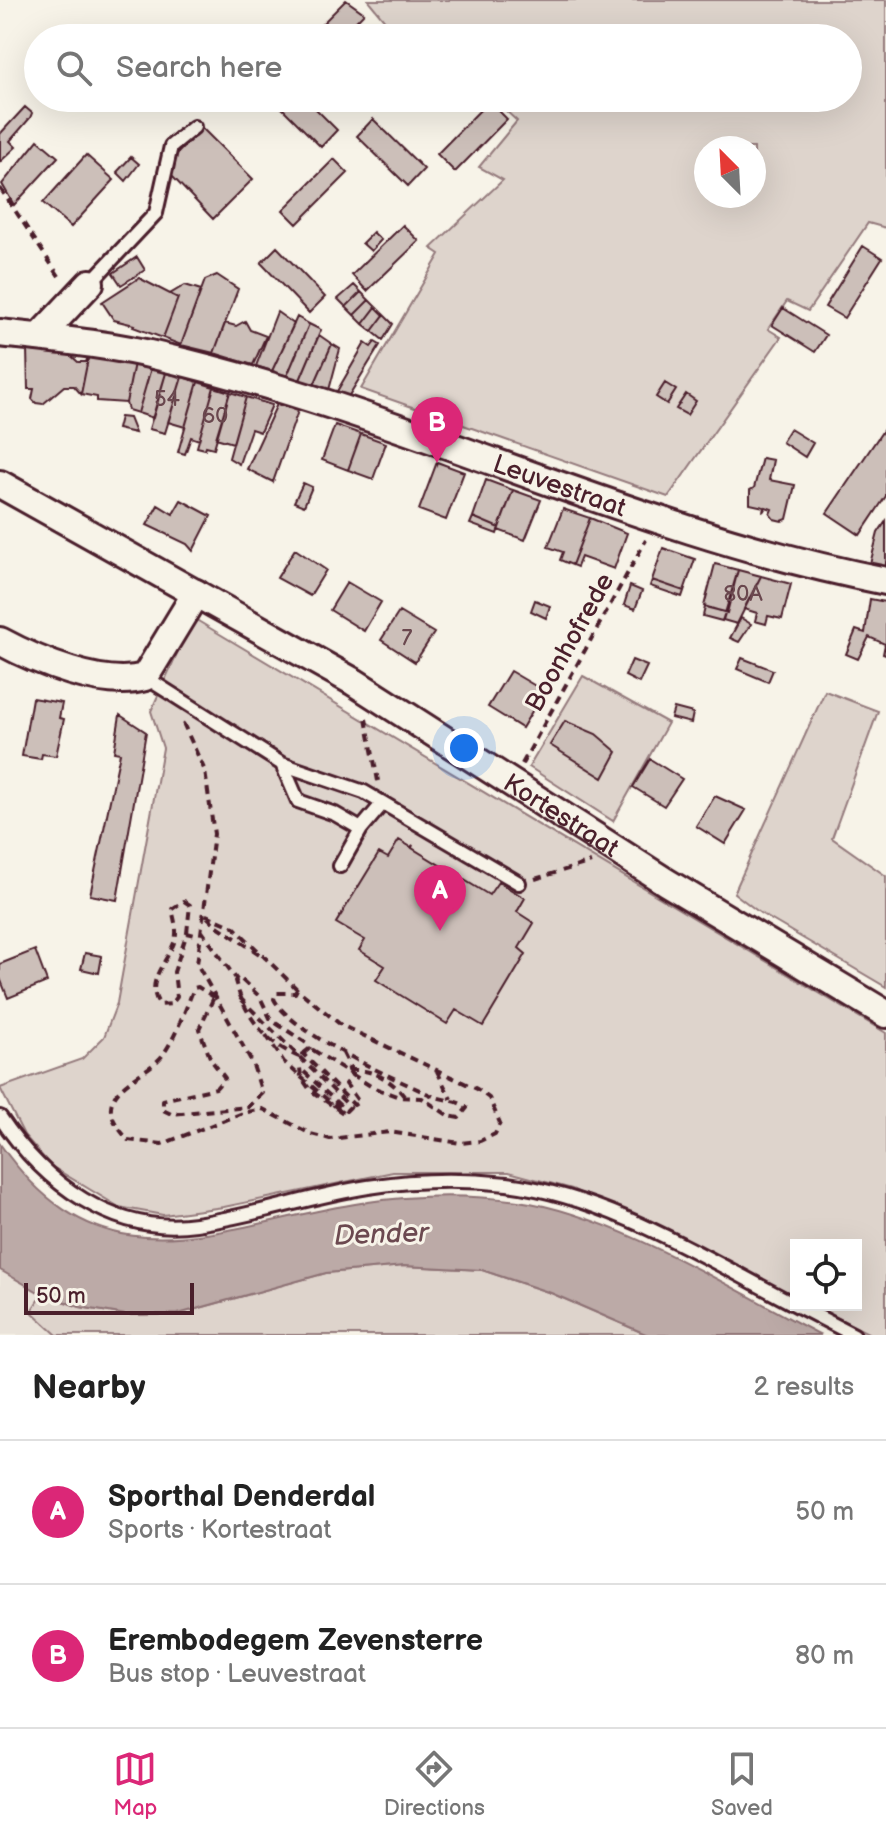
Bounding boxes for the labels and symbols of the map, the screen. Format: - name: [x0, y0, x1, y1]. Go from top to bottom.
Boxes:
- north arrow: [694, 136, 766, 208]
- house number: 54: [154, 386, 181, 413]
- pin: B: [411, 397, 463, 463]
- house number: 60: [202, 403, 228, 430]
- street label: Leuvestraat: [489, 449, 630, 524]
- street label: Boonhofrede: [520, 568, 621, 717]
- house number: 80A: [723, 581, 763, 608]
- house number: 7: [402, 625, 413, 652]
- your location: [444, 728, 484, 768]
- street label: Kortestraat: [497, 768, 624, 865]
- pin: A: [414, 865, 466, 931]
- water label: Dender: [333, 1216, 431, 1253]
- scale bar: [24, 1279, 194, 1315]

